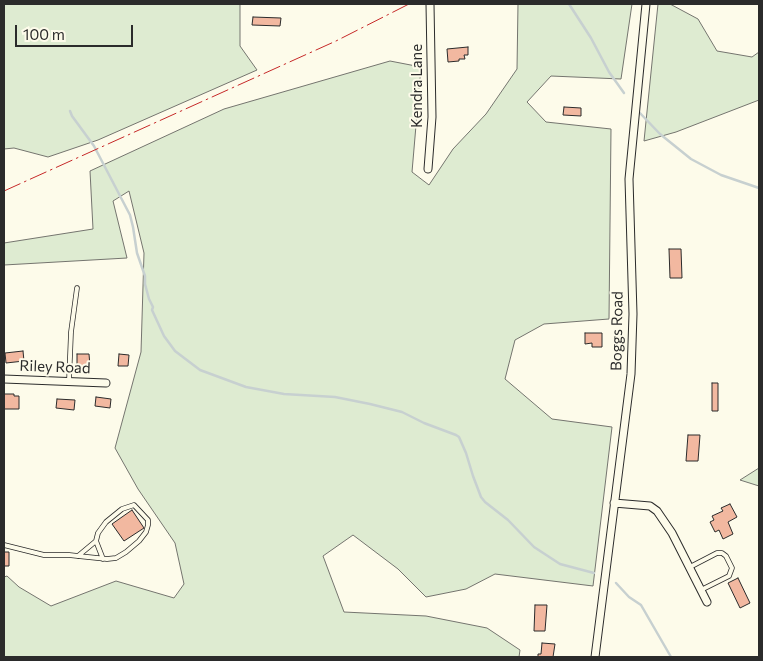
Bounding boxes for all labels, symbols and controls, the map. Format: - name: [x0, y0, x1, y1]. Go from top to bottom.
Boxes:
- scale bar: [18, 15, 135, 47]
- text: 100 m: [23, 25, 65, 43]
- street label: Kendra Lane: [408, 44, 426, 128]
- street label: Boggs Road: [607, 291, 627, 371]
- street label: Riley Road: [19, 357, 91, 377]

